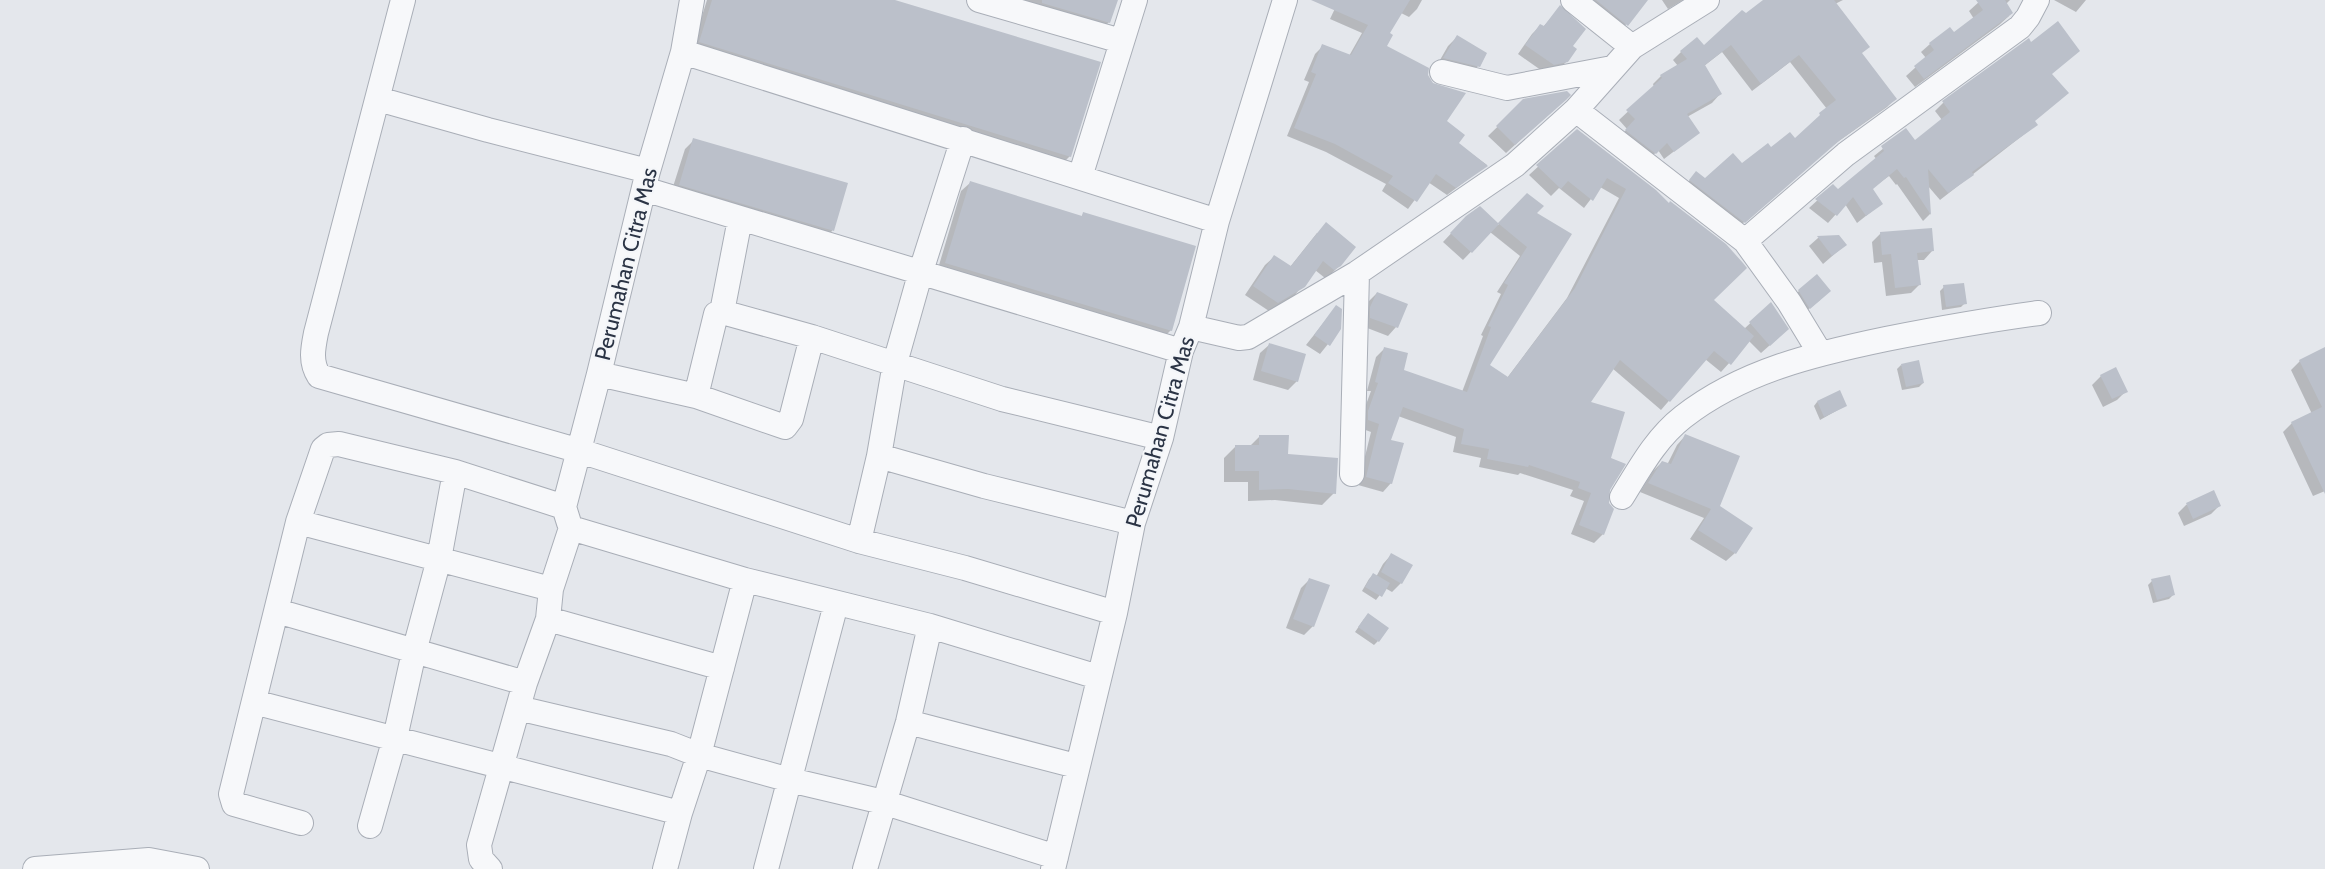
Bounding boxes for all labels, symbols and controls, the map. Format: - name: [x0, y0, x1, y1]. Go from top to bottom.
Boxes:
- street label: Perumahan Citra Mas: [589, 165, 663, 363]
- street label: Perumahan Citra Mas: [1120, 333, 1200, 531]

